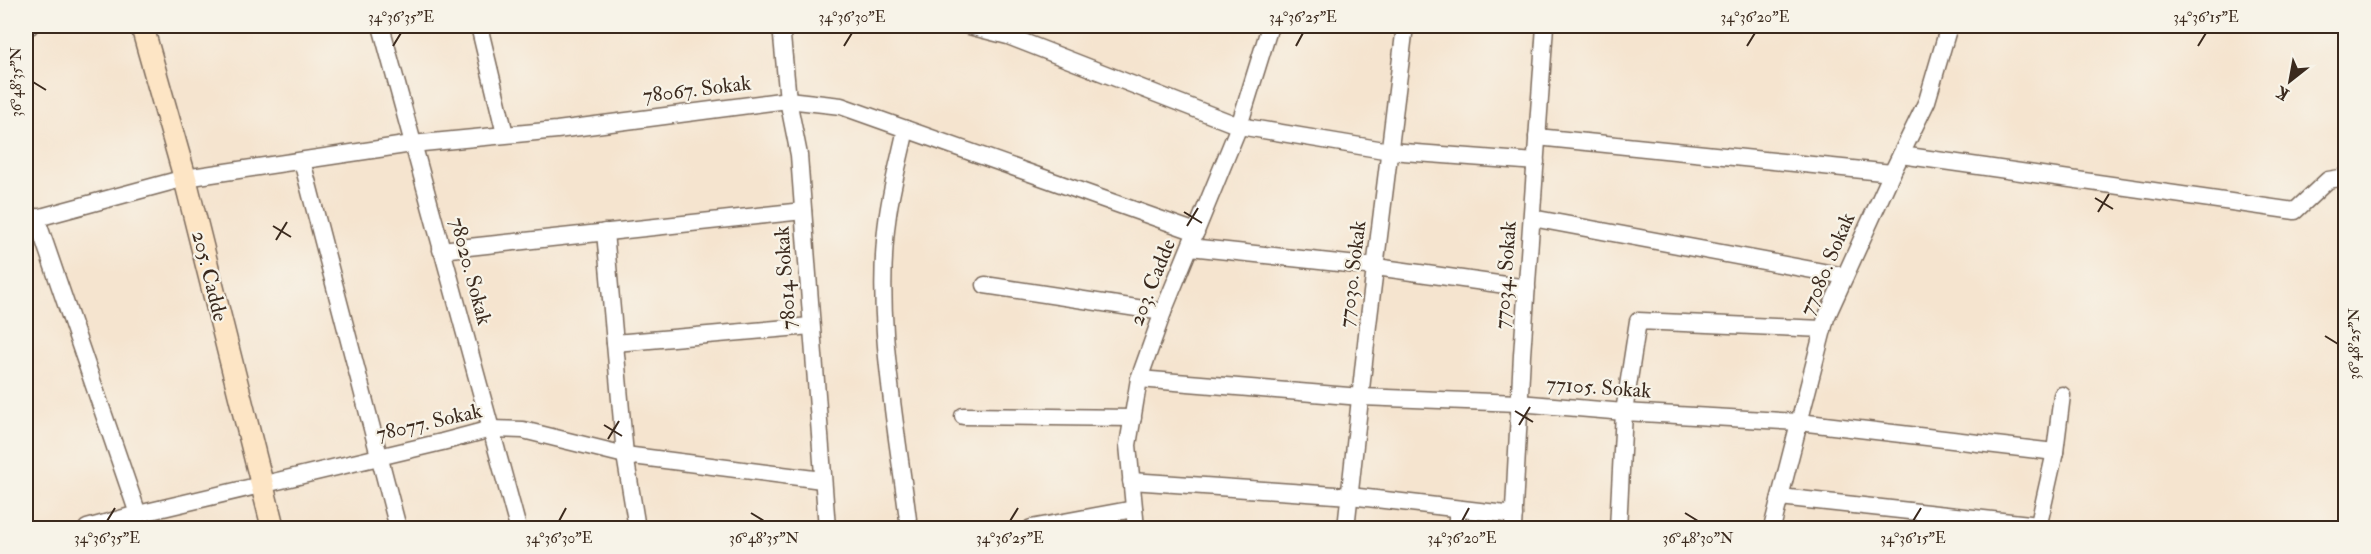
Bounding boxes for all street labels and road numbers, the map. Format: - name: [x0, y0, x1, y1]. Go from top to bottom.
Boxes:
- street label: 78067. Sokak: [641, 69, 753, 110]
- street label: 77080. Sokak: [1794, 209, 1861, 320]
- street label: 78020. Sokak: [443, 214, 498, 328]
- street label: 77030. Sokak: [1333, 219, 1372, 329]
- street label: 77034. Sokak: [1488, 220, 1523, 330]
- street label: 78014 Sokak: [768, 225, 803, 331]
- street label: 205. Cadde: [185, 228, 234, 324]
- street label: 203. Cadde: [1123, 235, 1182, 330]
- street label: 77105. Sokak: [1546, 370, 1652, 405]
- street label: 78077. Sokak: [374, 397, 485, 448]

